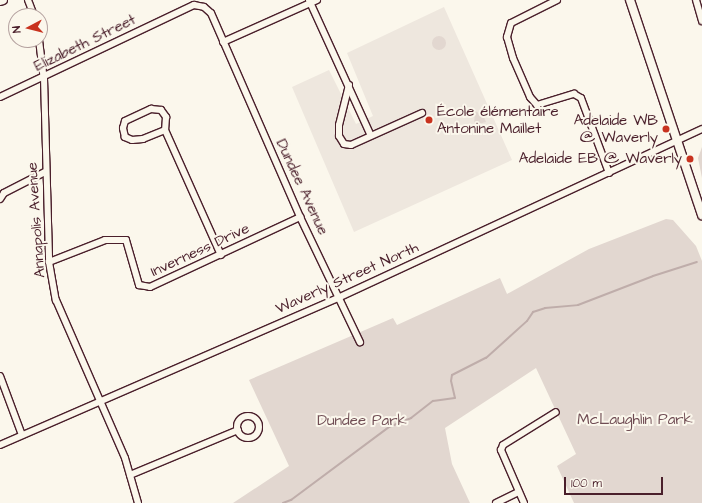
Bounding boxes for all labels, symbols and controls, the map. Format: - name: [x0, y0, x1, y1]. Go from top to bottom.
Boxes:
- north arrow: [8, 8, 48, 48]
- street label: Elizabeth Street: [31, 11, 139, 75]
- text: N: [9, 25, 24, 34]
- place label: École élémentaire Antonine Maillet: [437, 102, 559, 137]
- place label: Adelaide WB @ Waverly: [574, 111, 658, 146]
- marker: École élémentaire Antonine Maillet: [424, 115, 434, 125]
- marker: Adelaide WB @ Waverly: [661, 124, 671, 134]
- street label: Dundee Avenue: [272, 136, 332, 238]
- place label: Adelaide EB @ Waverly: [519, 150, 682, 168]
- marker: Adelaide EB @ Waverly: [685, 154, 695, 164]
- street label: Annapolis Avenue: [23, 162, 49, 278]
- street label: Inverness Drive: [148, 219, 252, 281]
- street label: Waverly Street North: [273, 238, 421, 318]
- park label: McLaughlin Park: [577, 411, 693, 429]
- park label: Dundee Park: [317, 412, 407, 430]
- scale bar: [566, 469, 665, 495]
- text: 100 m: [571, 475, 602, 492]

